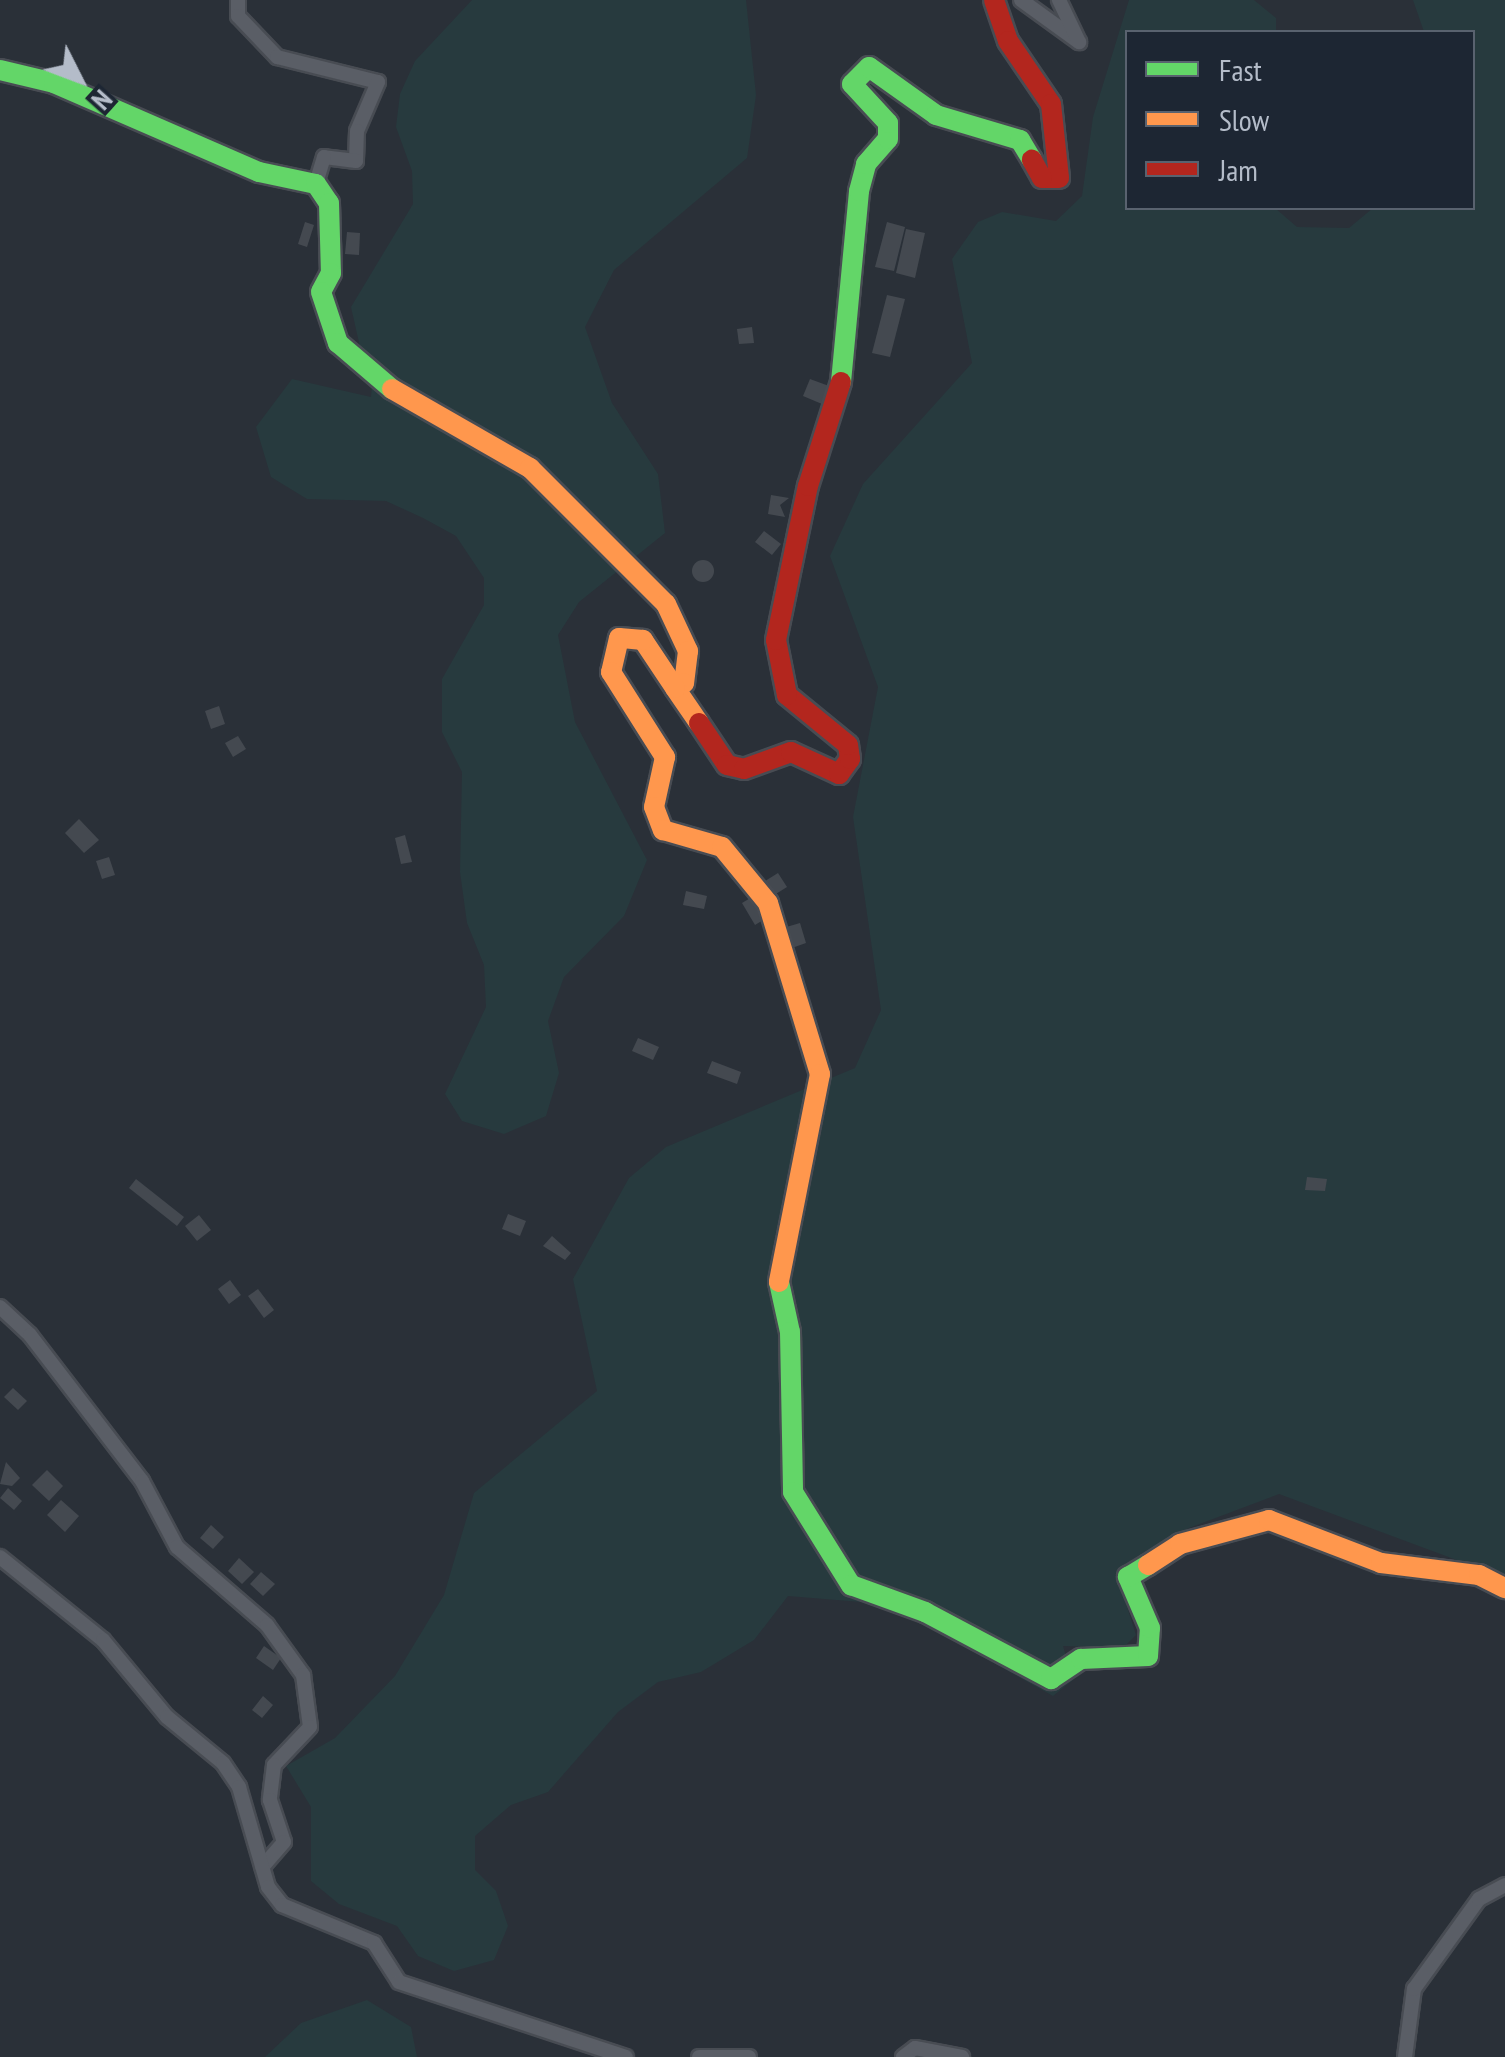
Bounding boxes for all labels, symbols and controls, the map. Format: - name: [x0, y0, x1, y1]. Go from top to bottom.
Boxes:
- north arrow: [30, 30, 130, 130]
- legend: [1125, 30, 1475, 210]
- text: Fast: [1219, 50, 1262, 89]
- text: N: [84, 82, 121, 118]
- text: Slow: [1219, 100, 1269, 139]
- text: Jam: [1219, 150, 1258, 189]

